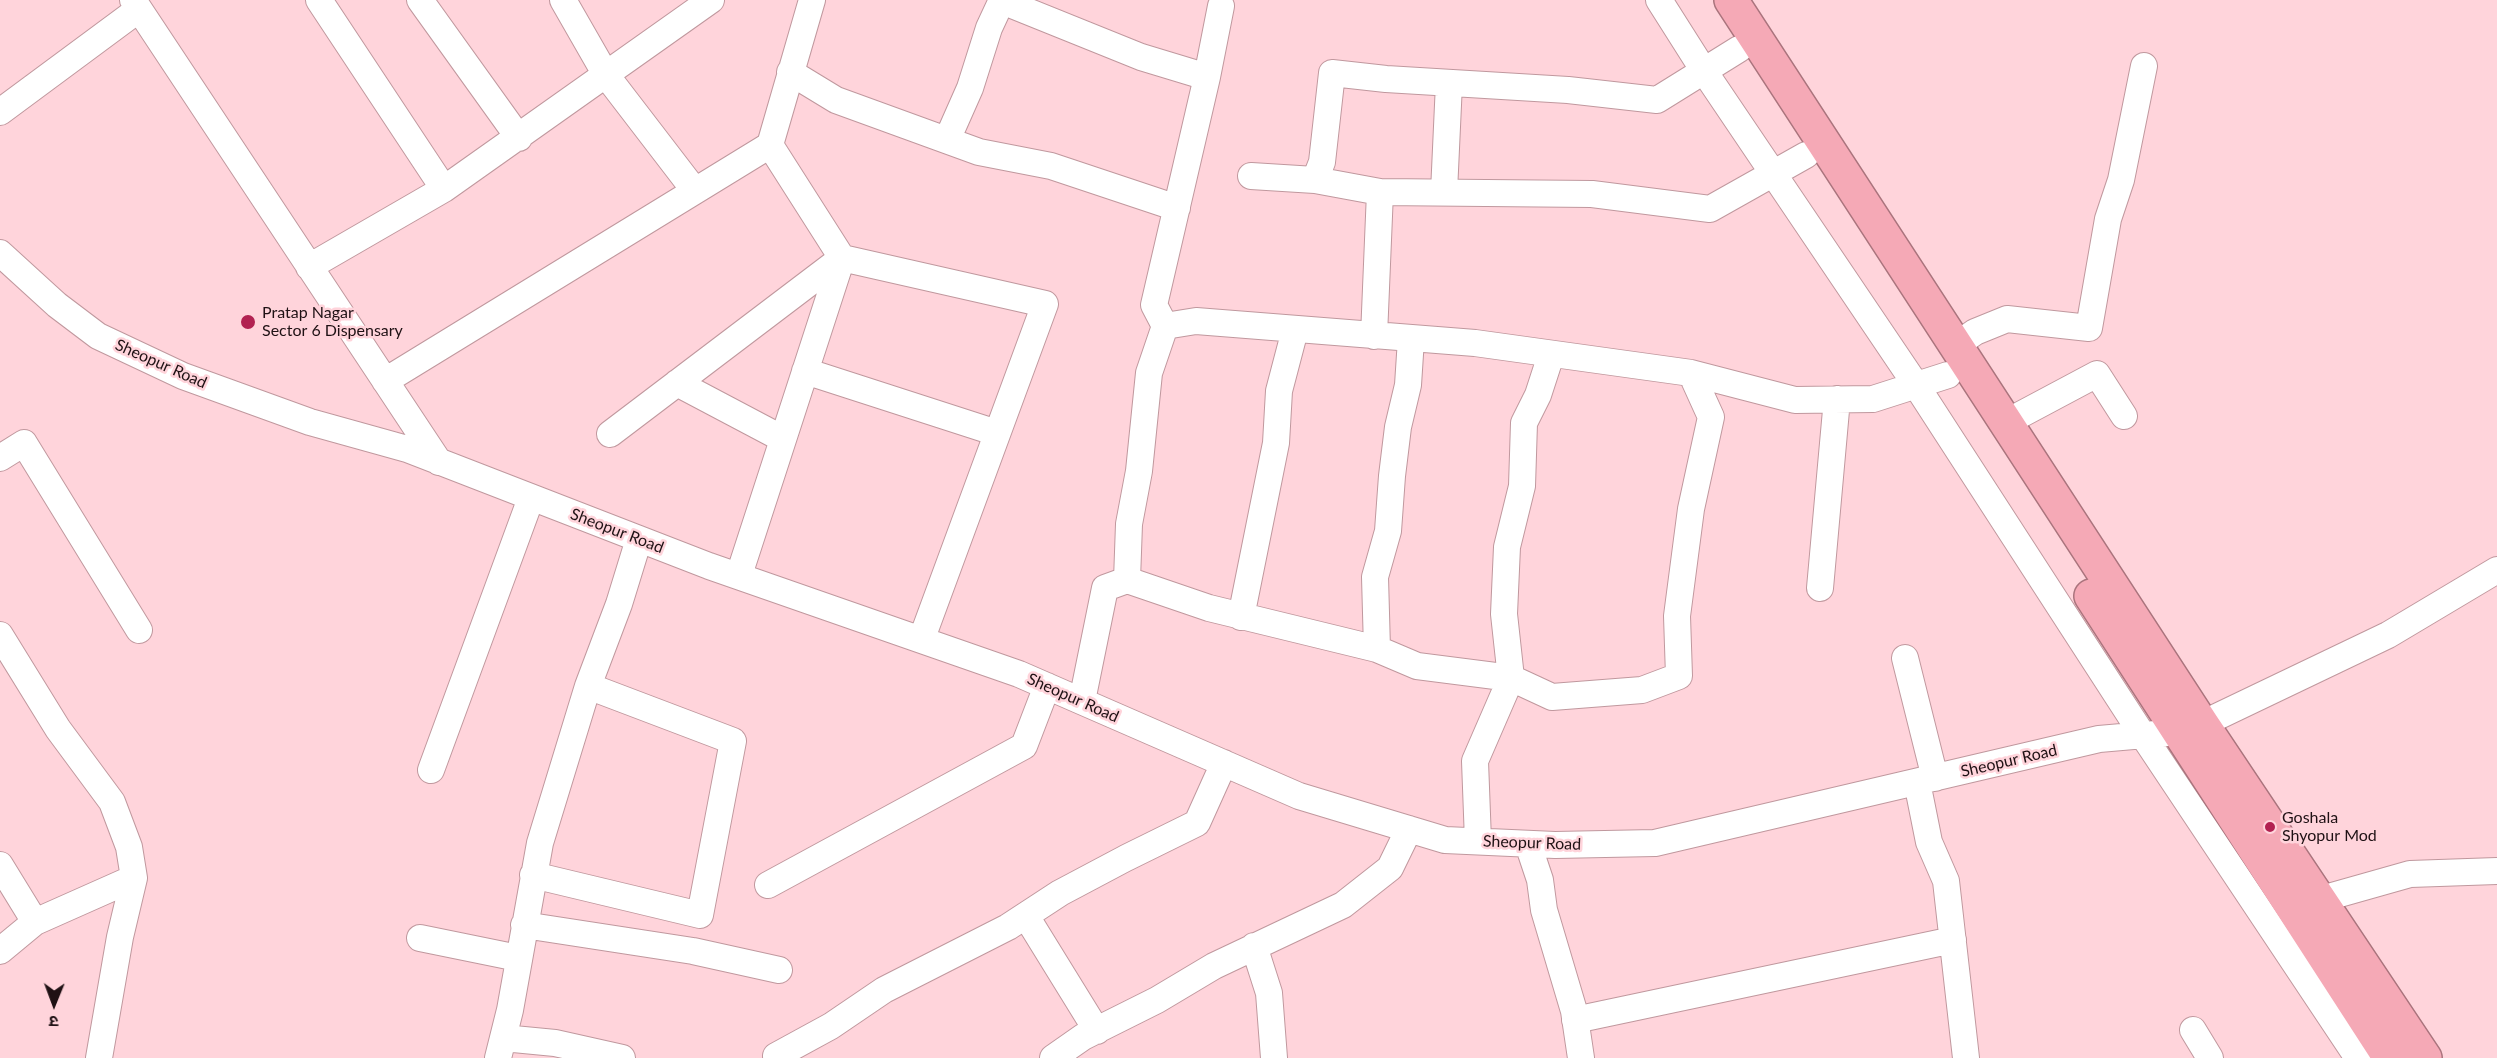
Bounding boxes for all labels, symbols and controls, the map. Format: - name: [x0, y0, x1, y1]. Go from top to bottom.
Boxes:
- place label: Pratap Nagar Sector 6 Dispensary: [262, 303, 403, 341]
- marker: Pratap Nagar Sector 6 Dispensary: [239, 313, 257, 331]
- street label: Sheopur Road: [112, 335, 210, 393]
- street label: Sheopur Road: [568, 504, 666, 558]
- street label: Sheopur Road: [1024, 669, 1122, 727]
- street label: Sheopur Road: [1959, 741, 2059, 781]
- place label: Goshala Shyopur Mod: [2282, 808, 2377, 846]
- marker: Goshala Shyopur Mod: [2263, 820, 2277, 834]
- street label: Sheopur Road: [1483, 832, 1581, 854]
- north arrow: [24, 974, 84, 1034]
- text: उ: [49, 1013, 59, 1032]

